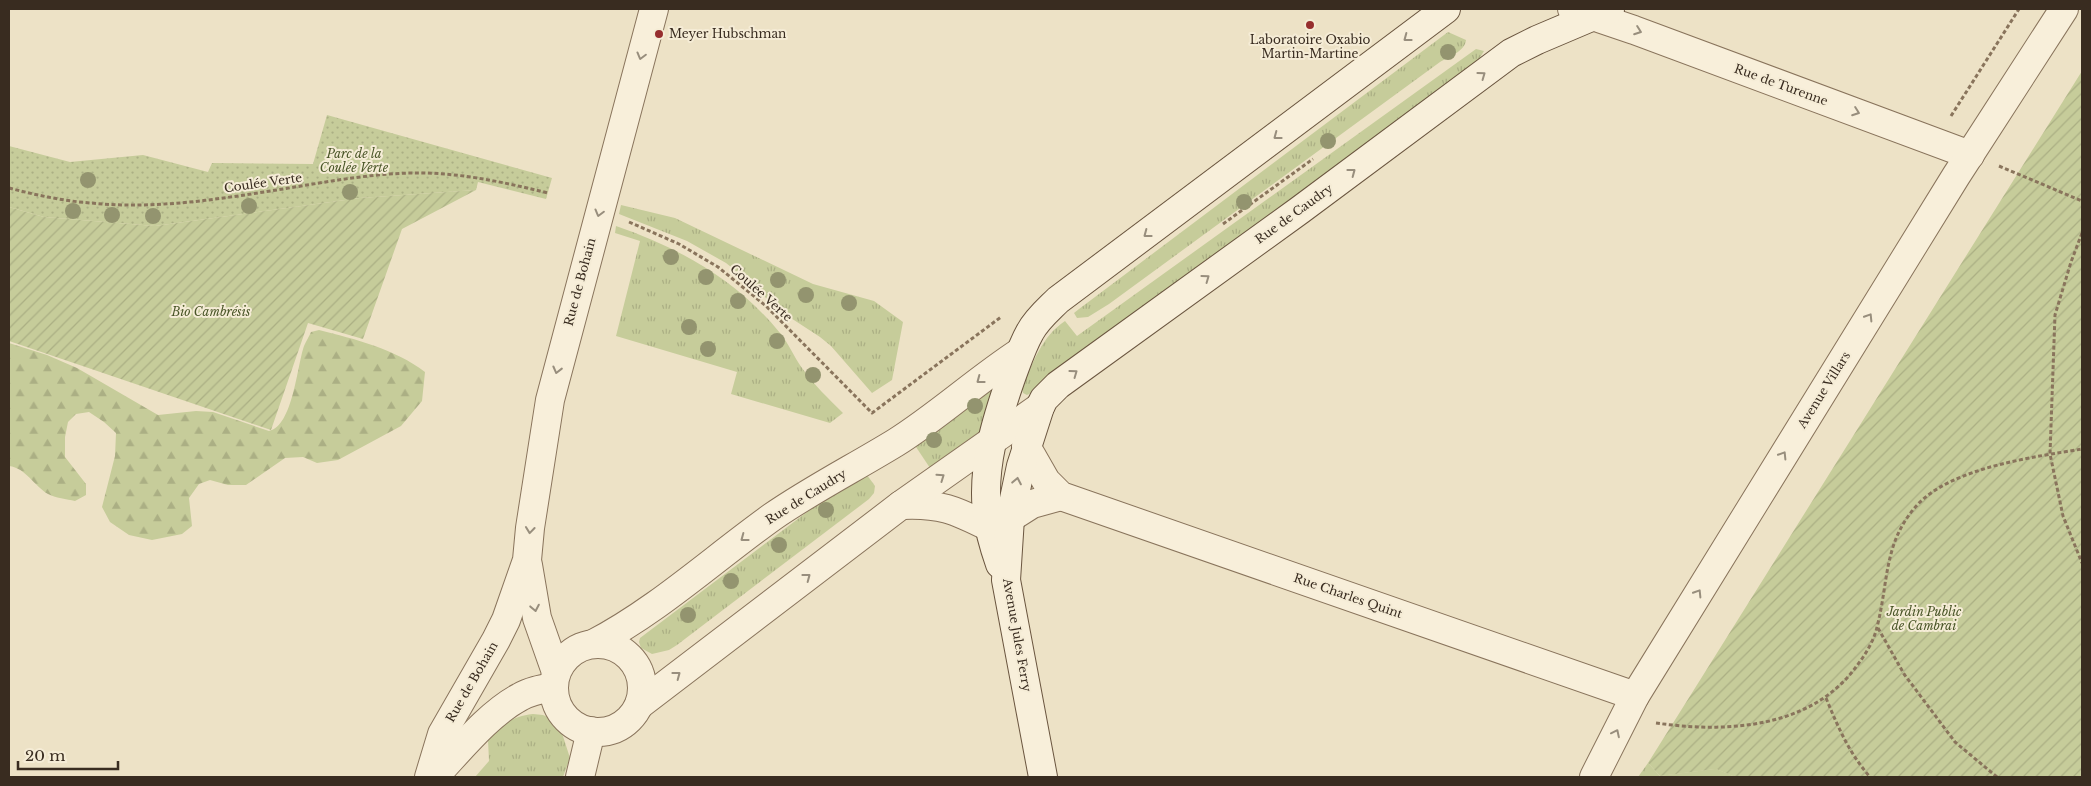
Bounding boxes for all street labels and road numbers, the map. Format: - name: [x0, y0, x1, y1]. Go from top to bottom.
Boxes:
- street label: Rue de Turenne: [1732, 61, 1830, 109]
- street label: Coulée Verte: [223, 170, 303, 195]
- street label: Rue de Caudry: [1252, 180, 1336, 247]
- street label: Rue de Bohain: [561, 236, 598, 328]
- street label: Coulée Verte: [727, 261, 796, 325]
- street label: Avenue Villars: [1793, 349, 1853, 432]
- street label: Rue de Caudry: [763, 466, 849, 527]
- street label: Rue Charles Quint: [1292, 570, 1405, 621]
- street label: Avenue Jules Ferry: [1000, 576, 1035, 693]
- street label: Rue de Bohain: [442, 639, 501, 725]

